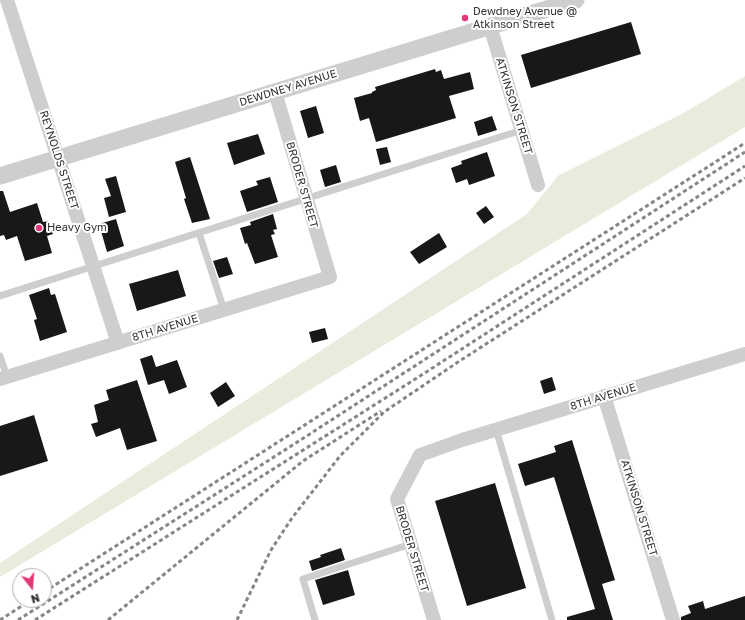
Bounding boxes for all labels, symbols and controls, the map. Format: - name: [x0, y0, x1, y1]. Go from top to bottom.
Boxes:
- place label: Dewdney Avenue @ Atkinson Street: [473, 5, 577, 31]
- marker: Dewdney Avenue @ Atkinson Street: [460, 13, 470, 23]
- street label: ATKINSON STREET: [493, 56, 535, 156]
- street label: DEWDNEY AVENUE: [238, 67, 338, 109]
- street label: REYNOLDS STREET: [37, 109, 81, 211]
- street label: BRODER STREET: [283, 140, 321, 230]
- place label: Heavy Gym: [47, 221, 107, 235]
- marker: Heavy Gym: [34, 223, 44, 233]
- street label: 8TH AVENUE: [130, 312, 200, 344]
- street label: 8TH AVENUE: [568, 381, 638, 413]
- street label: ATKINSON STREET: [618, 458, 660, 558]
- street label: BRODER STREET: [393, 504, 431, 594]
- north arrow: [12, 568, 52, 608]
- text: N: [29, 592, 41, 606]

